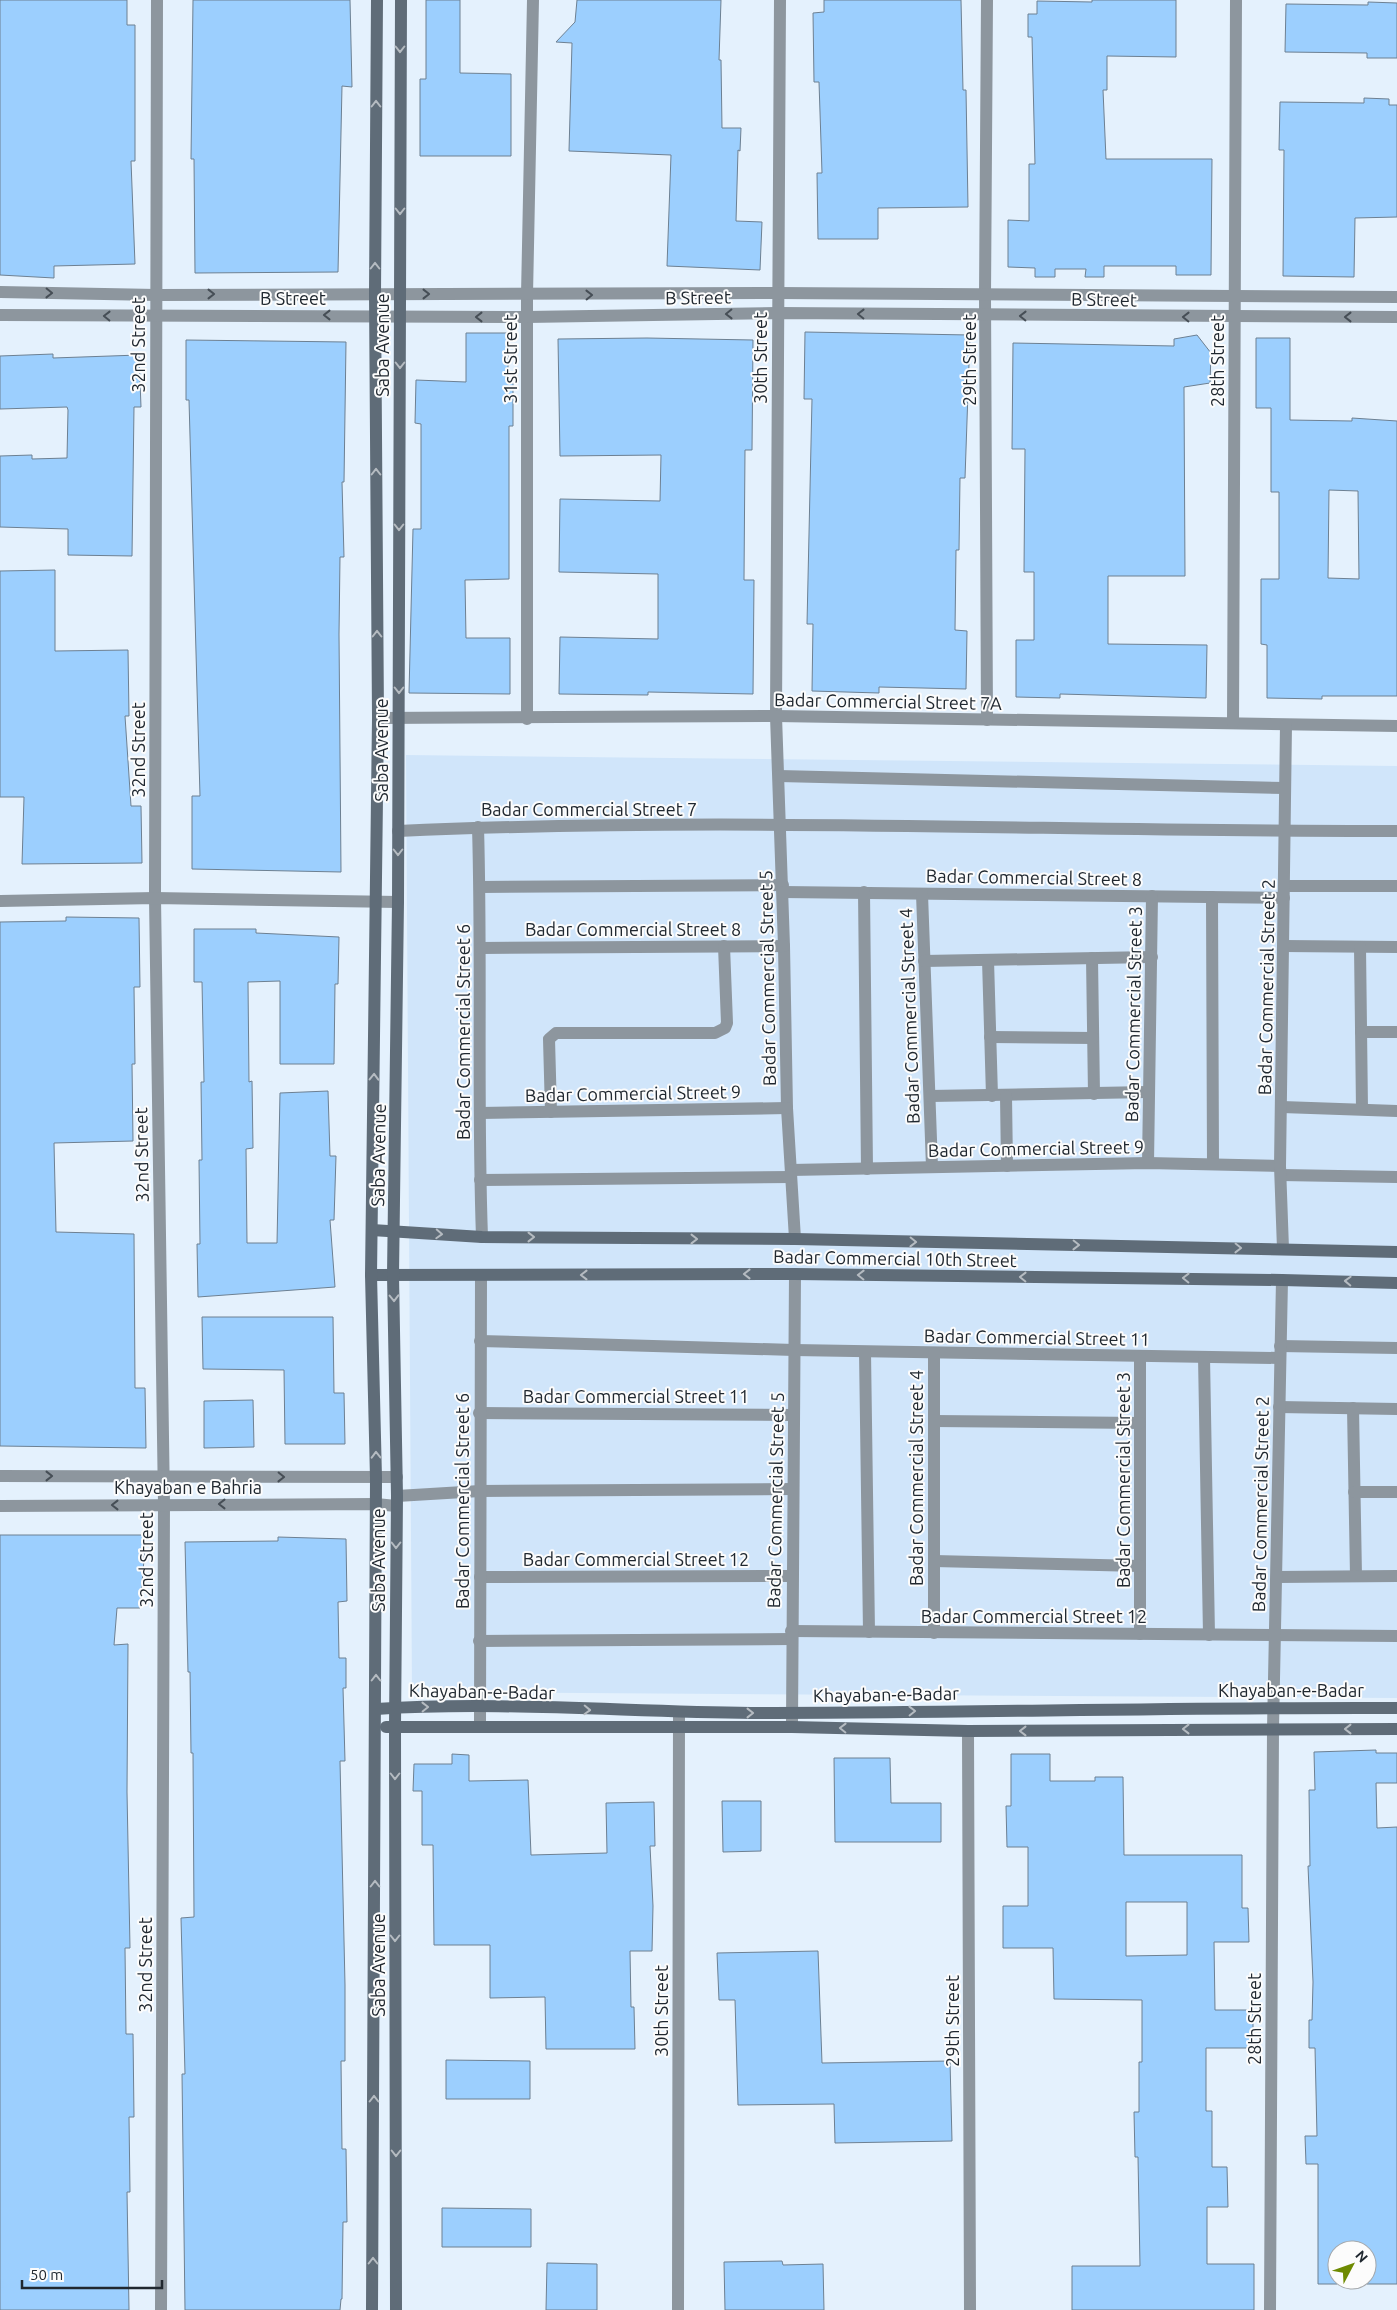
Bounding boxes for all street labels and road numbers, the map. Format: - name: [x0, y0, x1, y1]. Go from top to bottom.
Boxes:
- street label: B Street: [665, 286, 731, 308]
- street label: B Street: [260, 288, 326, 308]
- street label: B Street: [1071, 288, 1137, 310]
- street label: Saba Avenue: [372, 293, 392, 397]
- street label: 32nd Street: [128, 297, 148, 393]
- street label: 30th Street: [750, 312, 770, 404]
- street label: 31st Street: [500, 314, 520, 404]
- street label: 29th Street: [959, 314, 979, 406]
- street label: 28th Street: [1207, 315, 1227, 407]
- street label: Badar Commercial Street 7A: [774, 689, 1002, 713]
- street label: Saba Avenue: [371, 698, 391, 802]
- street label: 32nd Street: [128, 702, 148, 798]
- street label: Badar Commercial Street 7: [481, 799, 697, 819]
- street label: Badar Commercial Street 8: [926, 865, 1142, 889]
- street label: Badar Commercial Street 5: [755, 870, 779, 1086]
- street label: Badar Commercial Street 2: [1254, 879, 1278, 1095]
- street label: Badar Commercial Street 3: [1121, 906, 1145, 1122]
- street label: Badar Commercial Street 4: [895, 908, 923, 1124]
- street label: Badar Commercial Street 8: [525, 919, 741, 939]
- street label: Badar Commercial Street 6: [453, 924, 473, 1140]
- street label: Badar Commercial Street 9: [525, 1081, 741, 1105]
- street label: Saba Avenue: [367, 1103, 389, 1207]
- street label: 32nd Street: [130, 1107, 152, 1203]
- street label: Badar Commercial Street 9: [928, 1136, 1144, 1160]
- street label: Badar Commercial 10th Street: [773, 1246, 1017, 1270]
- street label: Badar Commercial Street 11: [924, 1325, 1150, 1349]
- street label: Badar Commercial Street 4: [906, 1370, 926, 1586]
- street label: Badar Commercial Street 3: [1113, 1372, 1133, 1588]
- street label: Badar Commercial Street 11: [523, 1386, 749, 1406]
- street label: Badar Commercial Street 5: [763, 1392, 787, 1608]
- street label: Badar Commercial Street 6: [452, 1393, 472, 1609]
- street label: Badar Commercial Street 2: [1248, 1396, 1272, 1612]
- street label: Khayaban e Bahria: [114, 1477, 262, 1497]
- street label: Saba Avenue: [368, 1508, 388, 1612]
- street label: 32nd Street: [136, 1512, 156, 1608]
- street label: Badar Commercial Street 12: [523, 1549, 749, 1569]
- street label: Badar Commercial Street 12: [921, 1606, 1147, 1626]
- street label: Khayaban-e-Badar: [409, 1680, 555, 1702]
- street label: Khayaban-e-Badar: [1218, 1680, 1364, 1700]
- street label: Khayaban-e-Badar: [813, 1683, 959, 1705]
- street label: Saba Avenue: [368, 1913, 388, 2017]
- street label: 32nd Street: [135, 1917, 155, 2013]
- street label: 30th Street: [651, 1965, 671, 2057]
- street label: 28th Street: [1244, 1973, 1264, 2065]
- street label: 29th Street: [942, 1975, 962, 2067]

